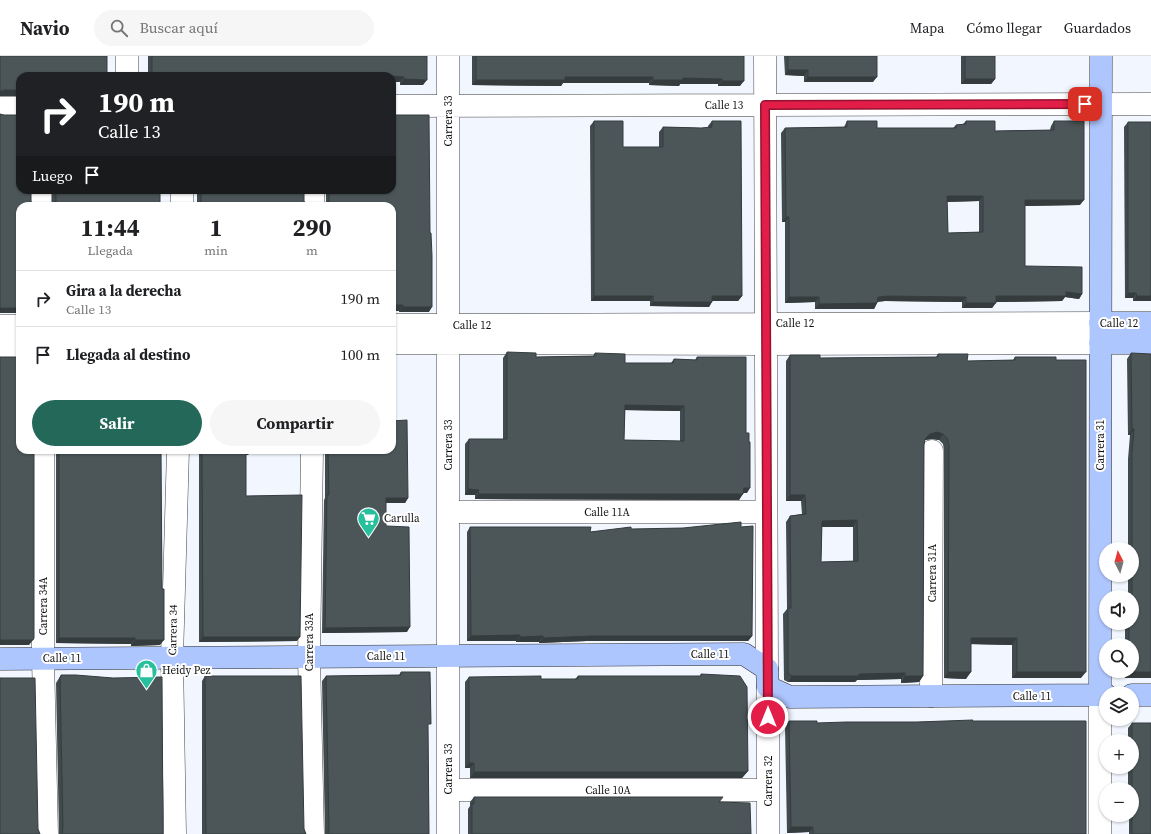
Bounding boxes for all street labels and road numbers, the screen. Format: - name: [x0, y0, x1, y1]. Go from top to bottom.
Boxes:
- street label: Carrera 33: [441, 95, 456, 147]
- street label: Calle 13: [705, 98, 744, 113]
- street label: Calle 12: [776, 316, 815, 331]
- street label: Calle 12: [1100, 316, 1139, 331]
- street label: Calle 12: [453, 318, 492, 333]
- street label: Carrera 33: [441, 419, 456, 471]
- street label: Carrera 31: [1093, 420, 1108, 471]
- street label: Calle 11A: [584, 505, 630, 520]
- street label: Carrera 31A: [925, 543, 940, 602]
- street label: Carrera 34A: [36, 576, 51, 635]
- street label: Carrera 34: [165, 604, 181, 656]
- street label: Carrera 33A: [302, 612, 317, 671]
- street label: Calle 11: [691, 647, 729, 662]
- street label: Calle 11: [367, 649, 405, 664]
- street label: Calle 11: [43, 651, 81, 666]
- street label: Calle 11: [1013, 689, 1051, 704]
- street label: Carrera 33: [441, 743, 456, 795]
- street label: Carrera 32: [761, 755, 776, 807]
- street label: Calle 10A: [585, 783, 631, 798]

